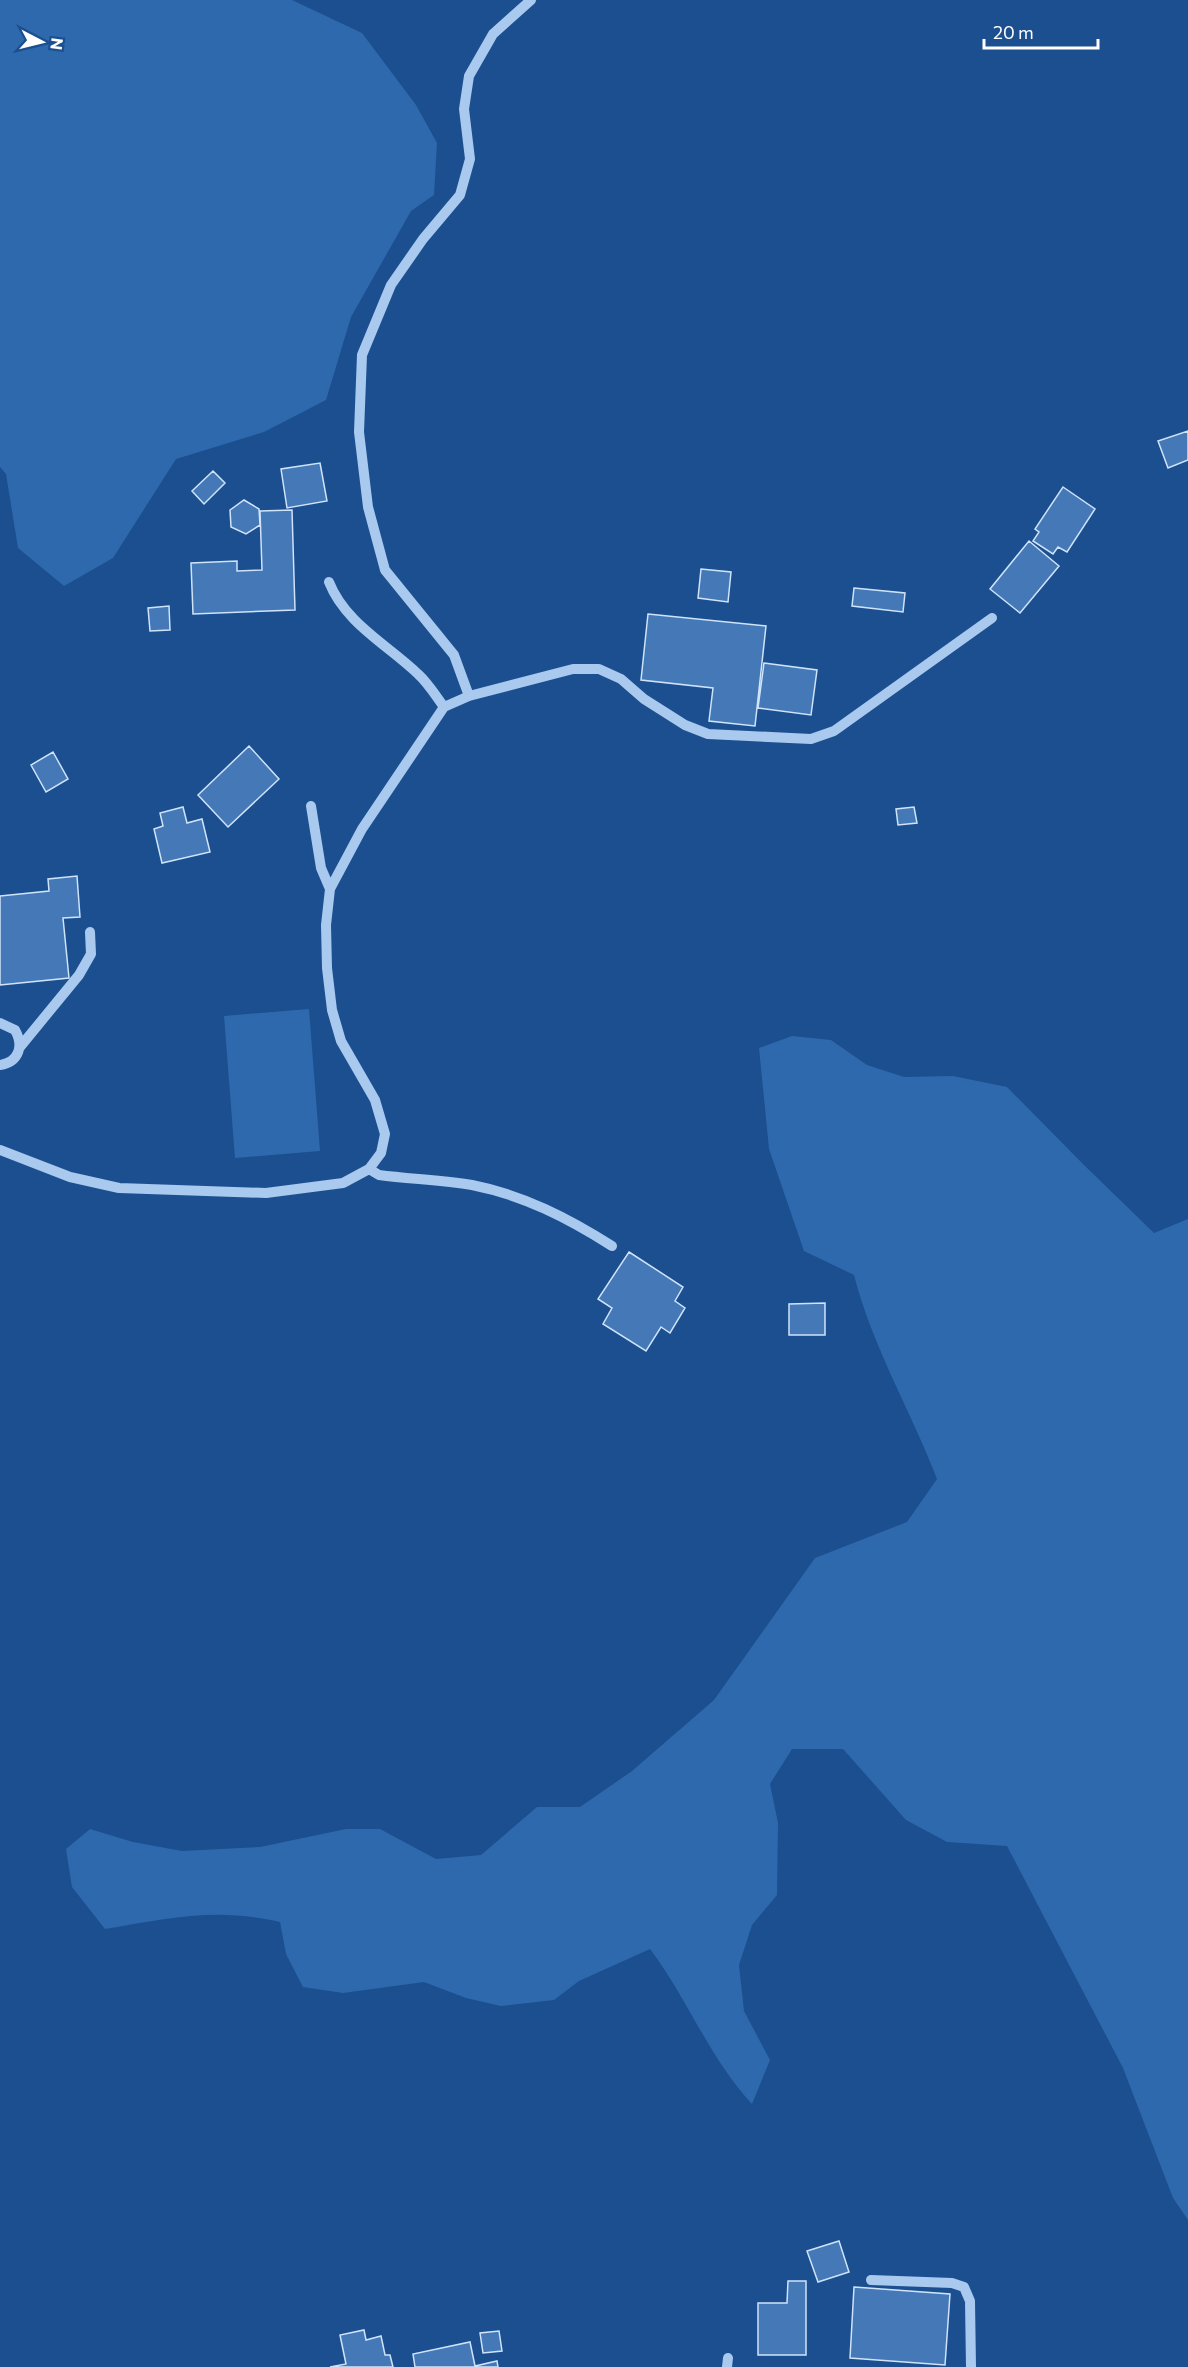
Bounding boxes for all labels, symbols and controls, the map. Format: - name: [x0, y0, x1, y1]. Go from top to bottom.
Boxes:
- north arrow: [12, 12, 72, 72]
- scale bar: [984, 12, 1098, 50]
- text: 20 m: [993, 21, 1034, 43]
- text: N: [47, 37, 68, 51]

